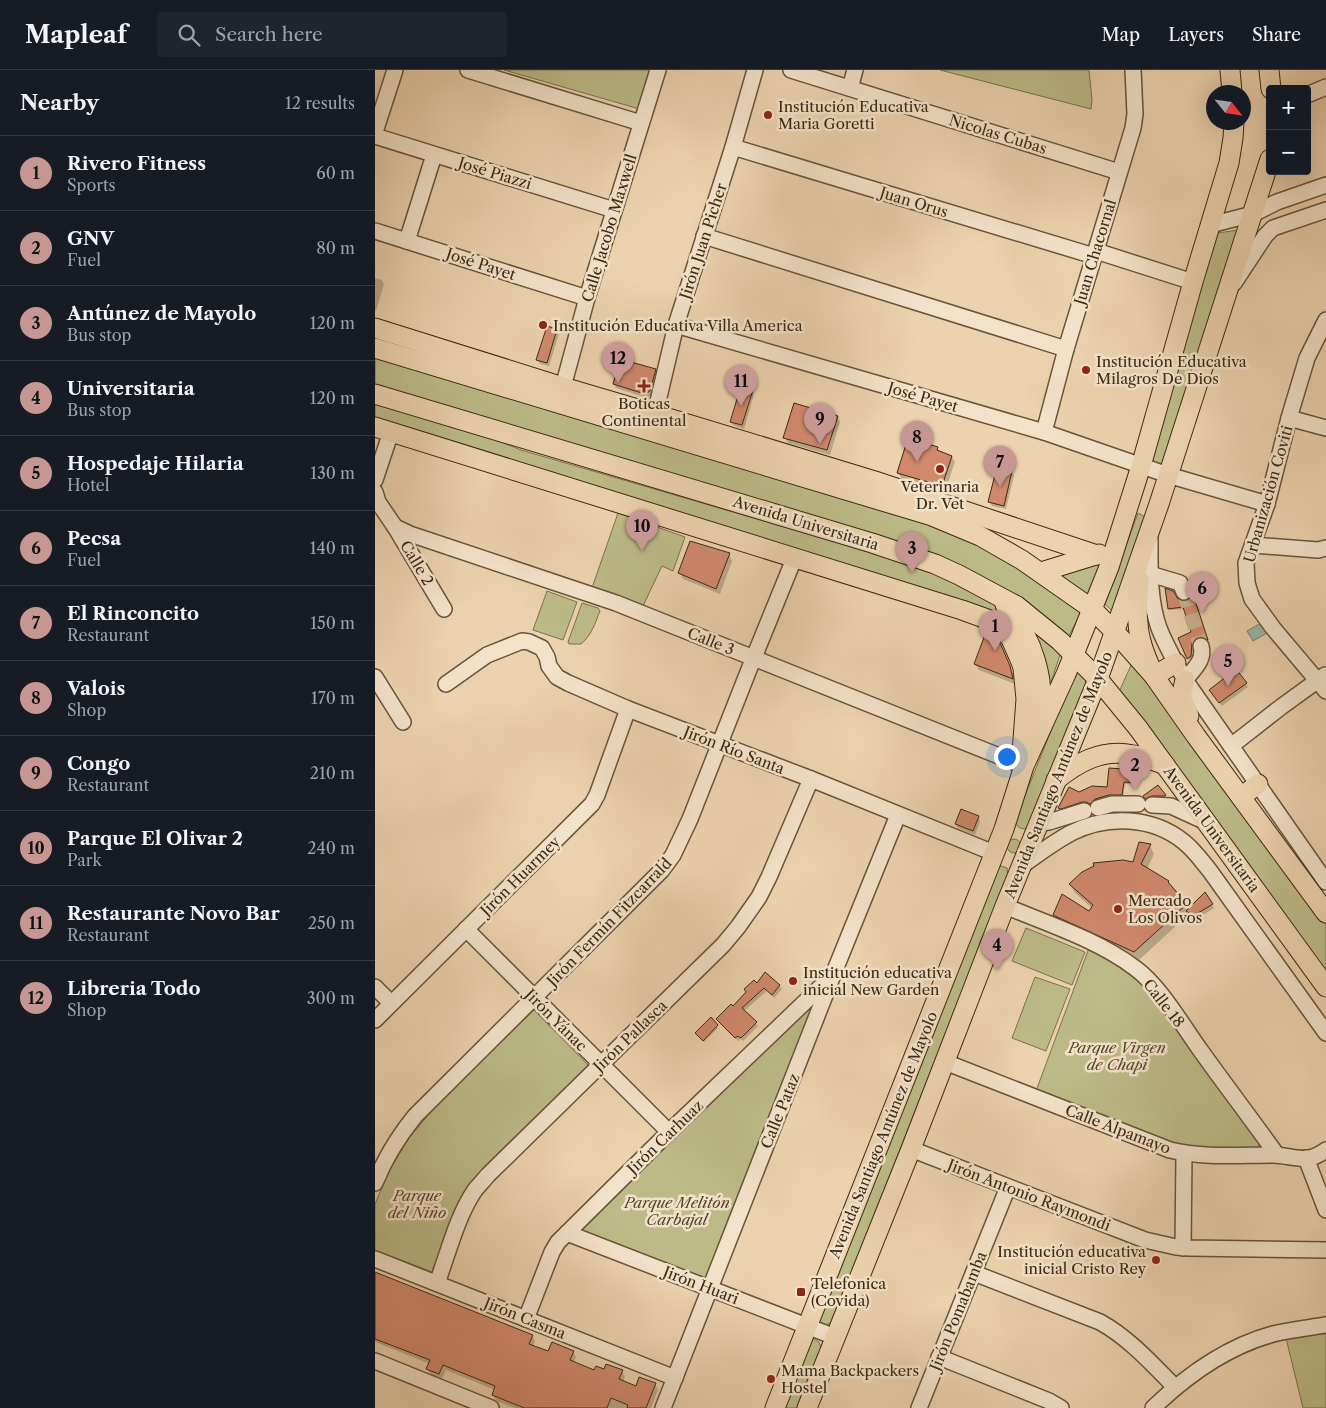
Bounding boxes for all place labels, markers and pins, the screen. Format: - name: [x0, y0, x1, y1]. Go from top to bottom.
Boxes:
- place label: Institución Educativa Maria Goretti: [778, 97, 929, 133]
- marker: Institución Educativa Maria Goretti: [762, 109, 774, 121]
- place label: Institución Educativa Villa America: [553, 316, 803, 335]
- marker: Institución Educativa Villa America: [537, 319, 549, 331]
- pin: 12: [602, 342, 634, 383]
- place label: Institución Educativa Milagros De Dios: [1096, 352, 1247, 388]
- marker: Institución Educativa Milagros De Dios: [1080, 364, 1092, 376]
- pin: 11: [725, 365, 757, 406]
- marker: Boticas Continental: [638, 380, 650, 392]
- place label: Boticas Continental: [602, 394, 687, 430]
- pin: 9: [804, 403, 836, 444]
- pin: 8: [901, 421, 933, 462]
- pin: 7: [984, 446, 1016, 487]
- marker: Veterinaria Dr. Vet: [934, 463, 946, 475]
- place label: Veterinaria Dr. Vet: [900, 477, 979, 513]
- pin: 10: [626, 510, 658, 551]
- pin: 3: [896, 532, 928, 573]
- pin: 6: [1186, 572, 1218, 613]
- pin: 1: [979, 610, 1011, 651]
- pin: 5: [1212, 645, 1244, 686]
- pin: 2: [1119, 749, 1151, 790]
- place label: Mercado Los Olivos: [1128, 891, 1202, 927]
- marker: Mercado Los Olivos: [1112, 903, 1124, 915]
- pin: 4: [981, 929, 1013, 970]
- place label: Institución educativa inicial New Garden: [803, 963, 952, 999]
- marker: Institución educativa inicial New Garden: [787, 975, 799, 987]
- place label: Institución educativa inicial Cristo Rey: [997, 1242, 1147, 1278]
- marker: Institución educativa inicial Cristo Rey: [1150, 1254, 1162, 1266]
- place label: Telefonica (Covida): [811, 1274, 886, 1310]
- marker: Telefonica (Covida): [795, 1286, 807, 1298]
- place label: Mama Backpackers Hostel: [781, 1361, 919, 1397]
- marker: Mama Backpackers Hostel: [765, 1373, 777, 1385]

